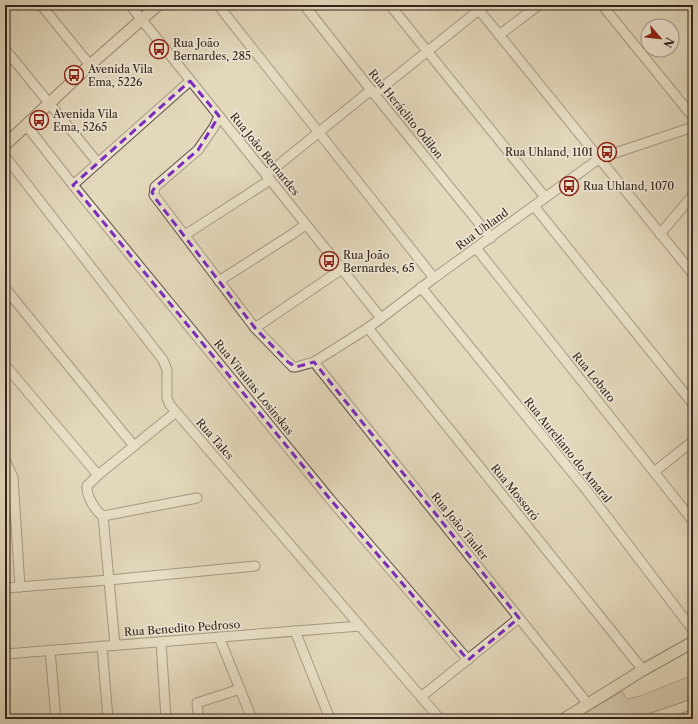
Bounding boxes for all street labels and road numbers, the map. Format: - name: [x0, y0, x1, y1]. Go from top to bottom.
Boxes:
- street label: Rua Heráclito Odilon: [366, 66, 446, 162]
- street label: Rua João Bernardes: [227, 110, 303, 198]
- street label: Rua Uhland: [453, 205, 511, 253]
- street label: Rua Vitautas Losinskas: [211, 336, 297, 438]
- street label: Rua Lobato: [570, 349, 619, 405]
- street label: Rua Aureliano do Amaral: [521, 395, 615, 506]
- street label: Rua Tales: [193, 415, 237, 463]
- street label: Rua Mossoró: [488, 461, 542, 523]
- street label: Rua João Tauler: [428, 489, 492, 563]
- street label: Rua Benedito Pedroso: [123, 617, 241, 639]

